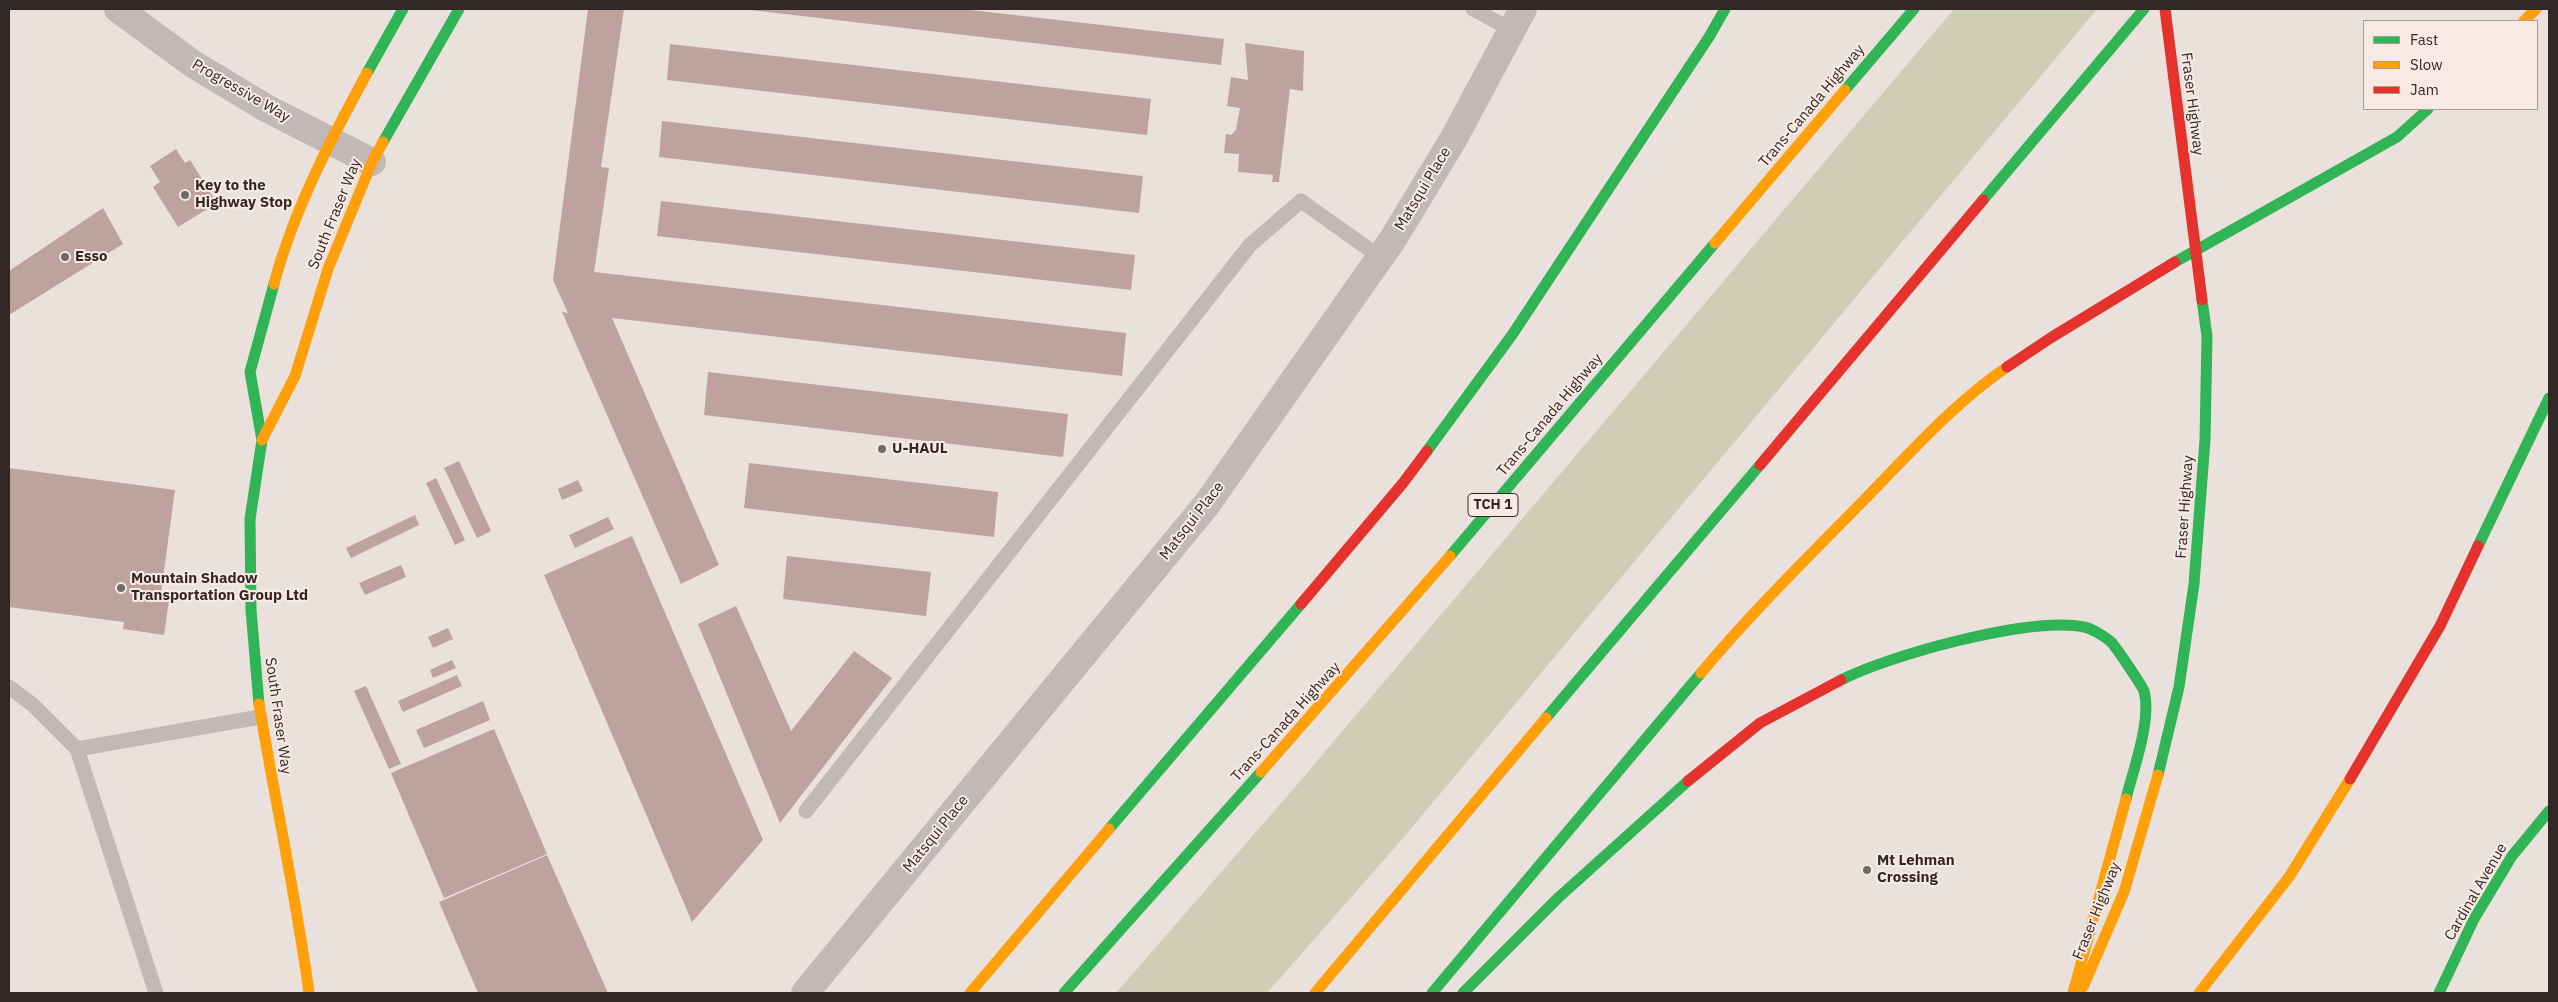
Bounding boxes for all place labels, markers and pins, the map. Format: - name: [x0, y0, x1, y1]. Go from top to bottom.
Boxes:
- place label: Key to the Highway Stop: [195, 177, 292, 212]
- marker: Key to the Highway Stop: [179, 189, 191, 201]
- place label: Esso: [75, 248, 108, 266]
- marker: Esso: [59, 251, 71, 263]
- place label: U-HAUL: [892, 440, 948, 458]
- marker: U-HAUL: [876, 443, 888, 455]
- place label: Mountain Shadow Transportation Group Ltd: [131, 570, 308, 605]
- marker: Mountain Shadow Transportation Group Ltd: [115, 582, 127, 594]
- place label: Mt Lehman Crossing: [1877, 852, 1955, 887]
- marker: Mt Lehman Crossing: [1861, 864, 1873, 876]

